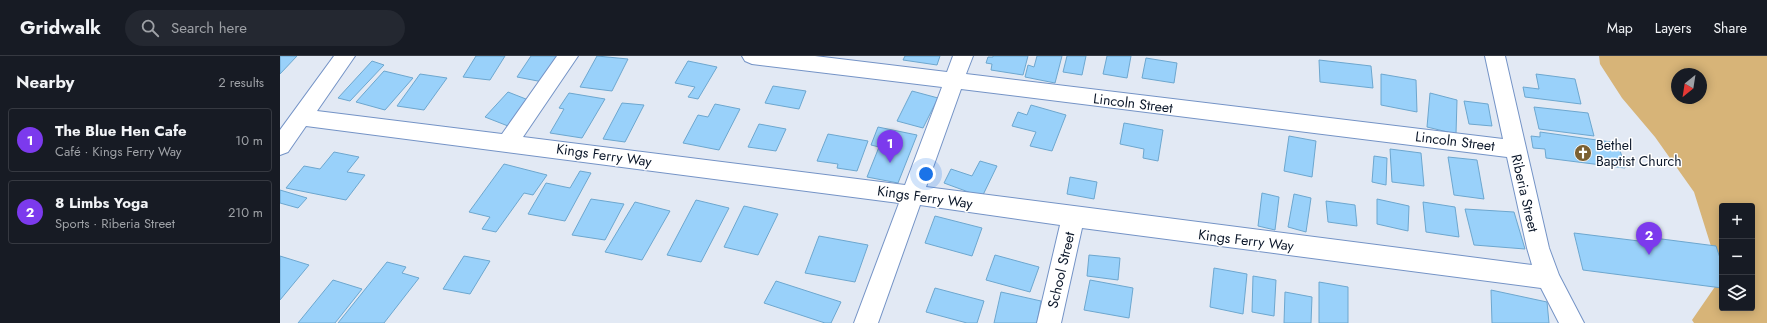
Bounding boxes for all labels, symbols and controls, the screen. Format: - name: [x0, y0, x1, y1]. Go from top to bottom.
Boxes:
- search box: [125, 10, 405, 46]
- text: Gridwalk: [20, 14, 101, 41]
- icon: search: [139, 17, 161, 39]
- text: Search here: [171, 17, 247, 39]
- text: Map: [1607, 18, 1633, 38]
- text: Layers: [1655, 18, 1691, 38]
- text: Share: [1713, 18, 1747, 38]
- north arrow: [1671, 68, 1707, 104]
- text: Nearby: [16, 70, 74, 94]
- text: 2 results: [218, 73, 264, 92]
- street label: Lincoln Street: [1092, 88, 1174, 118]
- text: The Blue Hen Cafe: [55, 120, 187, 142]
- street label: Lincoln Street: [1414, 126, 1496, 156]
- pin: 1: [877, 130, 903, 163]
- text: 1: [27, 131, 33, 150]
- text: 10 m: [235, 131, 263, 150]
- place label: Bethel Baptist Church: [1596, 135, 1682, 171]
- street label: Kings Ferry Way: [555, 138, 654, 172]
- text: Café · Kings Ferry Way: [55, 142, 182, 161]
- church icon: Bethel Baptist Church: [1573, 143, 1593, 163]
- street label: Riberia Street: [1506, 152, 1544, 235]
- your location: [916, 164, 936, 184]
- street label: Kings Ferry Way: [876, 180, 975, 214]
- text: 8 Limbs Yoga: [55, 192, 148, 214]
- text: 2: [26, 203, 34, 222]
- text: 210 m: [228, 203, 263, 222]
- map controls: [1719, 203, 1755, 311]
- button: +: [1719, 203, 1755, 239]
- text: Sports · Riberia Street: [55, 214, 175, 233]
- pin: 2: [1636, 222, 1662, 255]
- street label: Kings Ferry Way: [1197, 224, 1296, 256]
- street label: School Street: [1043, 229, 1080, 310]
- button: −: [1719, 239, 1755, 275]
- button: layers: [1719, 275, 1755, 311]

